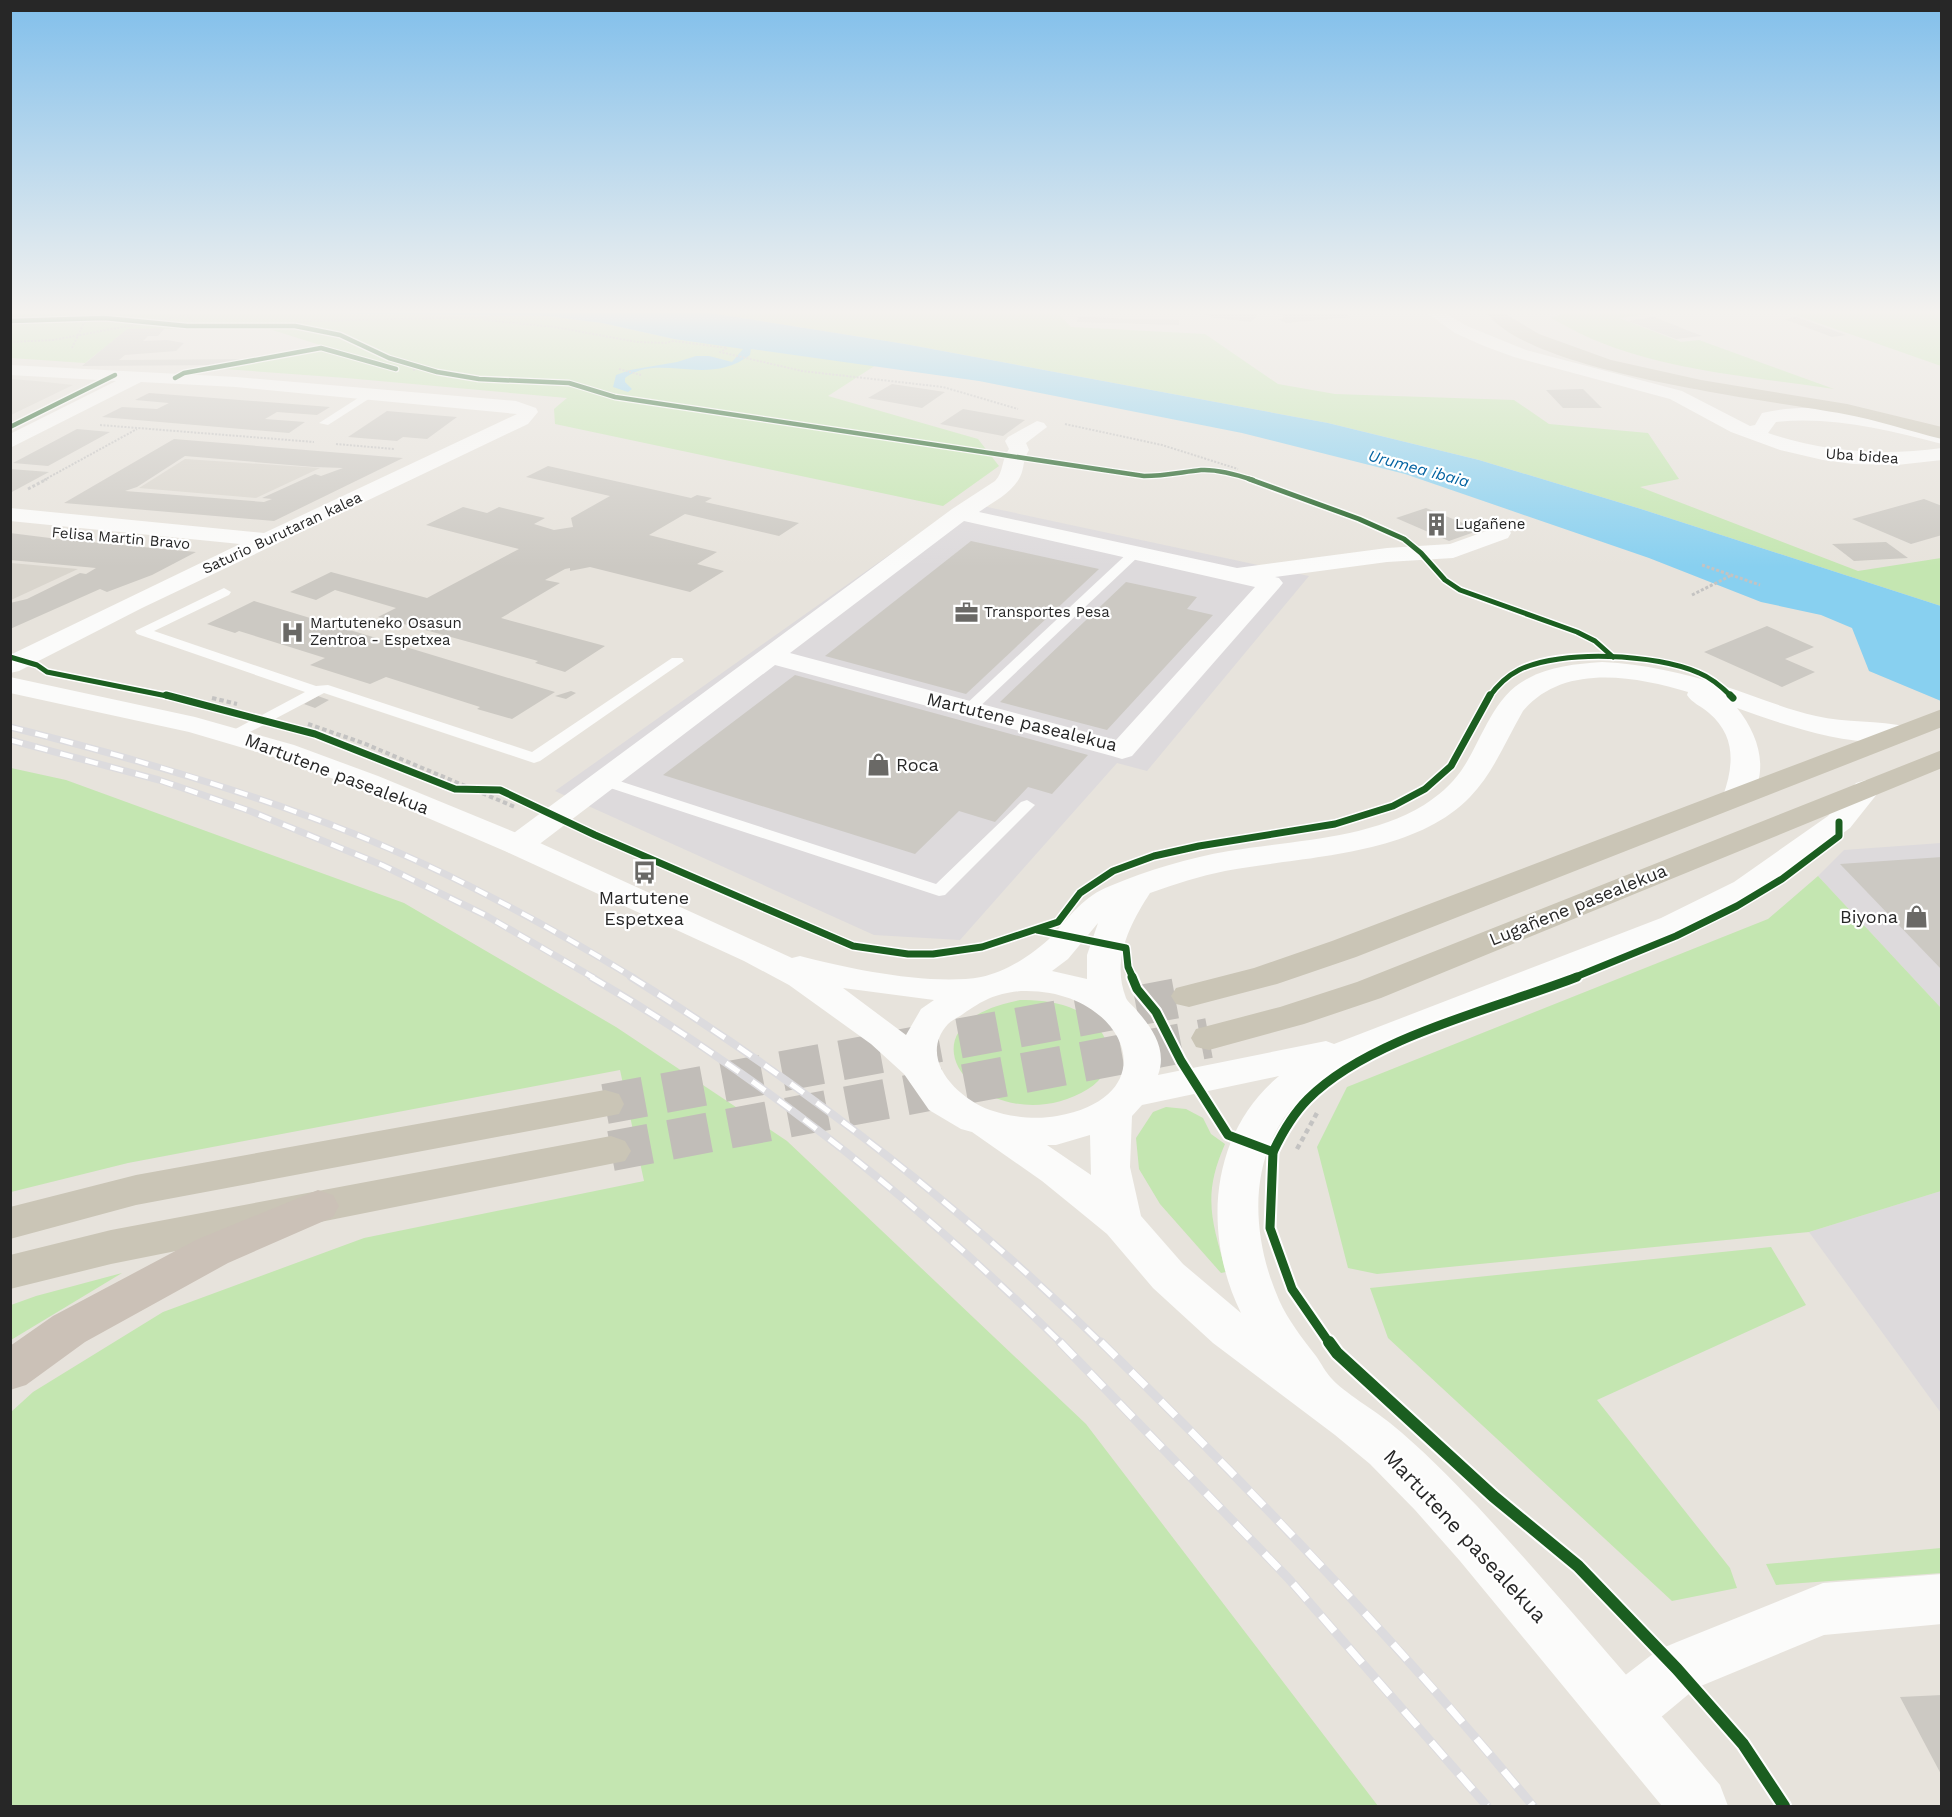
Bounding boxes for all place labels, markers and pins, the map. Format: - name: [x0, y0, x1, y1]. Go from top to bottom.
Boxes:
- building icon: Lugañene: [1424, 511, 1450, 537]
- place label: Lugañene: [1455, 515, 1525, 533]
- office icon: Transportes Pesa: [953, 599, 979, 625]
- place label: Transportes Pesa: [984, 603, 1110, 621]
- place label: Martuteneko Osasun Zentroa - Espetxea: [310, 614, 462, 649]
- hospital icon: Martuteneko Osasun Zentroa - Espetxea: [279, 619, 305, 645]
- shop icon: Roca: [865, 752, 891, 778]
- place label: Roca: [896, 754, 939, 775]
- bus stop icon: Martutene Espetxea: [631, 859, 657, 885]
- place label: Martutene Espetxea: [599, 887, 689, 929]
- shop icon: Biyona: [1903, 904, 1929, 930]
- place label: Biyona: [1840, 906, 1898, 927]

